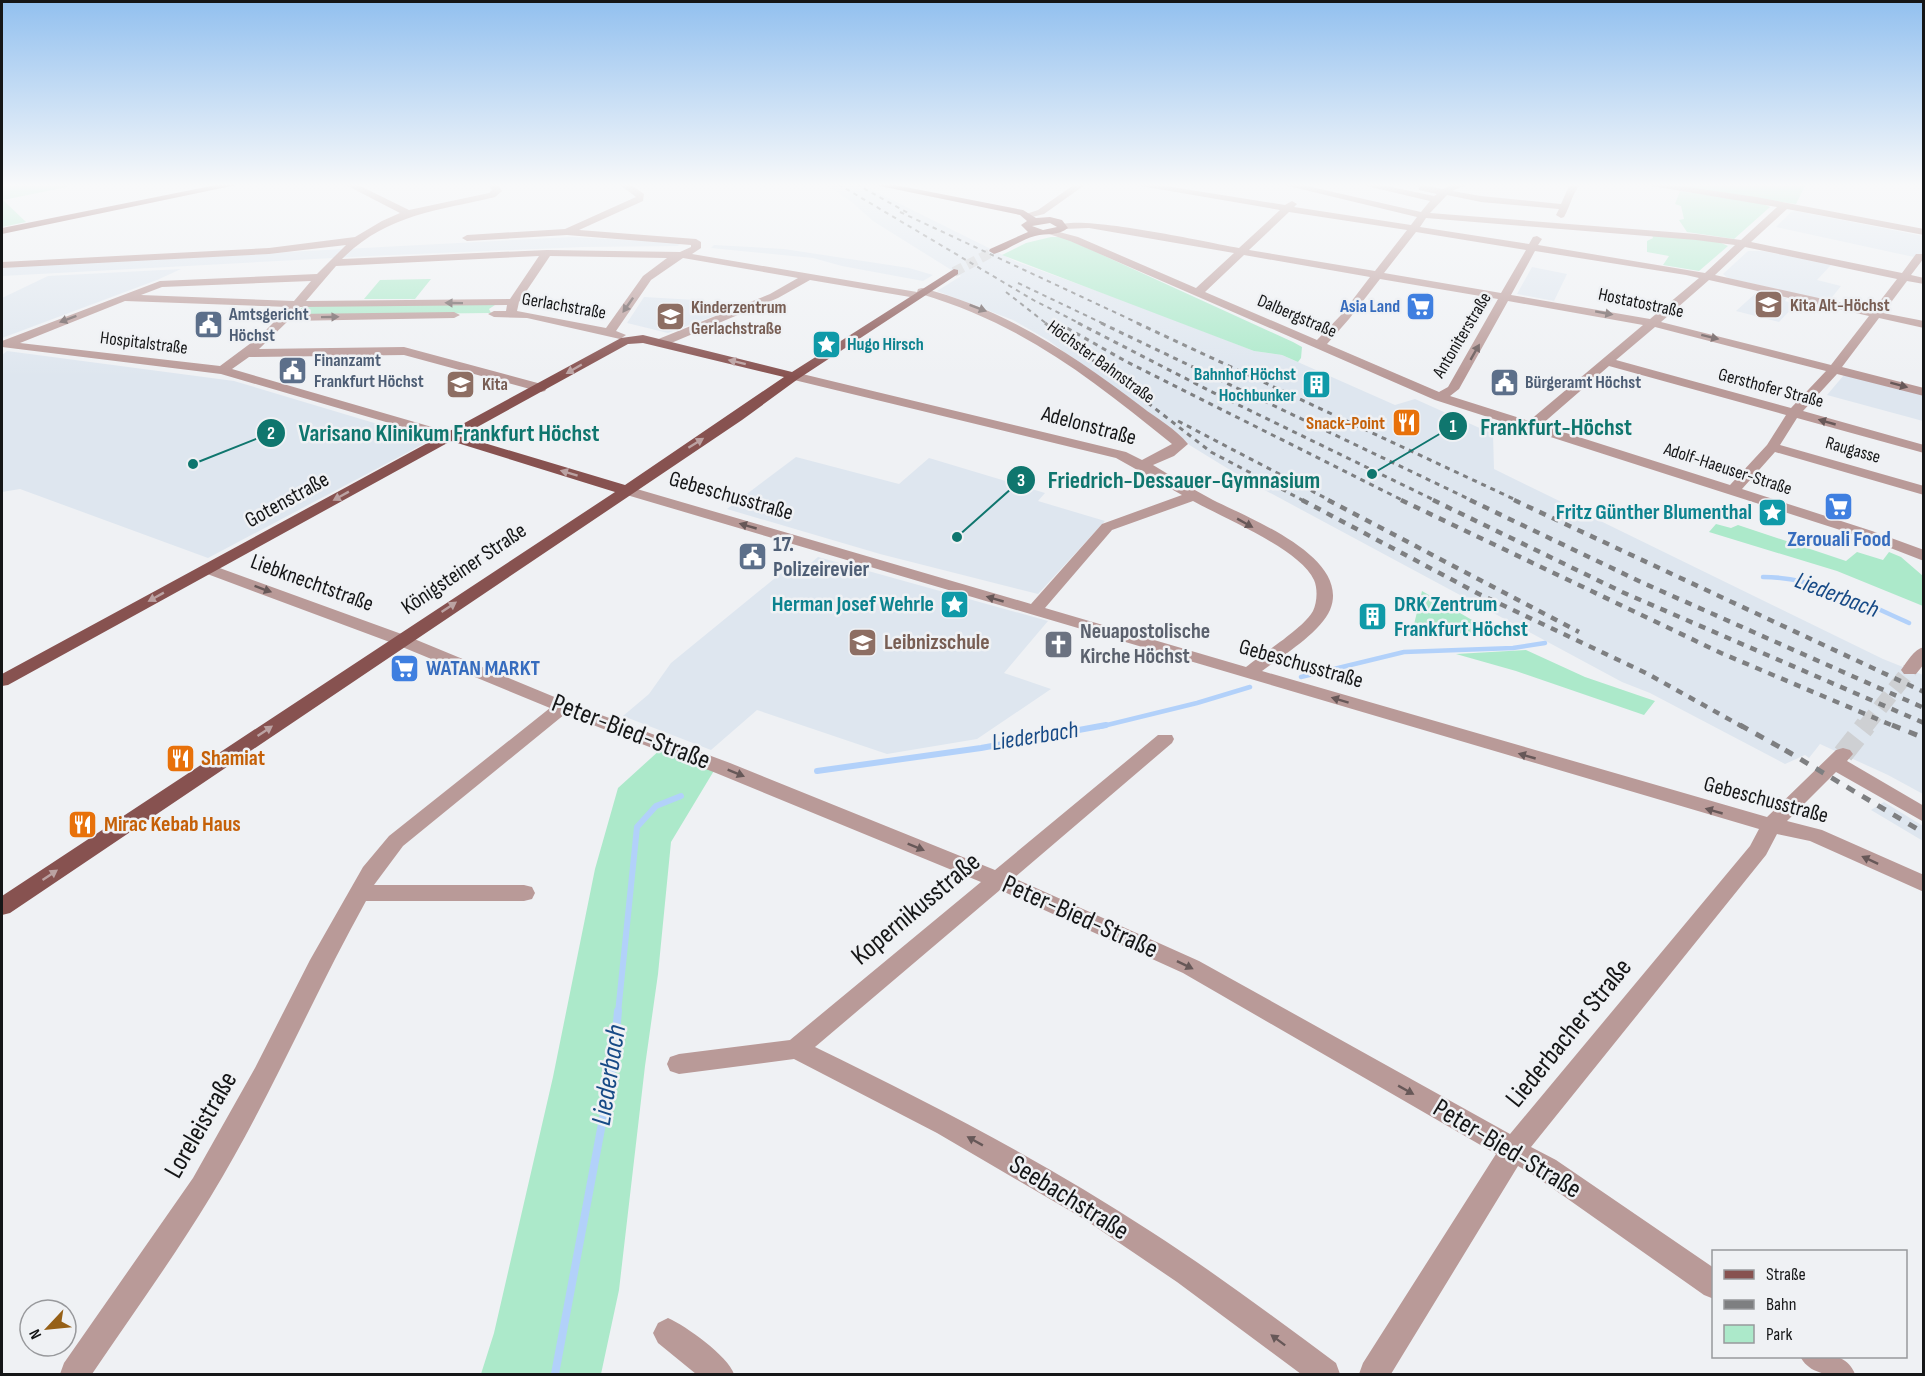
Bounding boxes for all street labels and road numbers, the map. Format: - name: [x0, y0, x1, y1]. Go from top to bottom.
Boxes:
- street label: Hostatostraße: [1596, 284, 1686, 322]
- street label: Gerlachstraße: [520, 288, 608, 324]
- street label: Antoniterstraße: [1428, 289, 1496, 382]
- street label: Dalbergstraße: [1254, 290, 1340, 342]
- street label: Höchster Bahnstraße: [1043, 316, 1159, 408]
- street label: Hospitalstraße: [99, 327, 189, 359]
- street label: Gersthofer Straße: [1716, 364, 1826, 412]
- street label: Adelonstraße: [1038, 400, 1139, 452]
- street label: Raugasse: [1823, 432, 1883, 468]
- street label: Adolf-Haeuser-Straße: [1660, 438, 1795, 500]
- street label: Gebeschusstraße: [666, 465, 796, 527]
- street label: Gotenstraße: [240, 466, 334, 534]
- street label: Königsteiner Straße: [396, 517, 532, 621]
- street label: Liebknechtstraße: [247, 548, 377, 618]
- street label: Gebeschusstraße: [1236, 633, 1366, 695]
- street label: Peter-Bied-Straße: [547, 687, 715, 777]
- street label: Gebeschusstraße: [1701, 770, 1831, 830]
- street label: Kopernikusstraße: [845, 846, 987, 972]
- street label: Peter-Bied-Straße: [997, 868, 1163, 966]
- street label: Liederbacher Straße: [1499, 952, 1639, 1114]
- street label: Loreleistraße: [158, 1066, 244, 1184]
- street label: Peter-Bied-Straße: [1427, 1092, 1587, 1206]
- street label: Seebachstraße: [1003, 1149, 1135, 1247]

